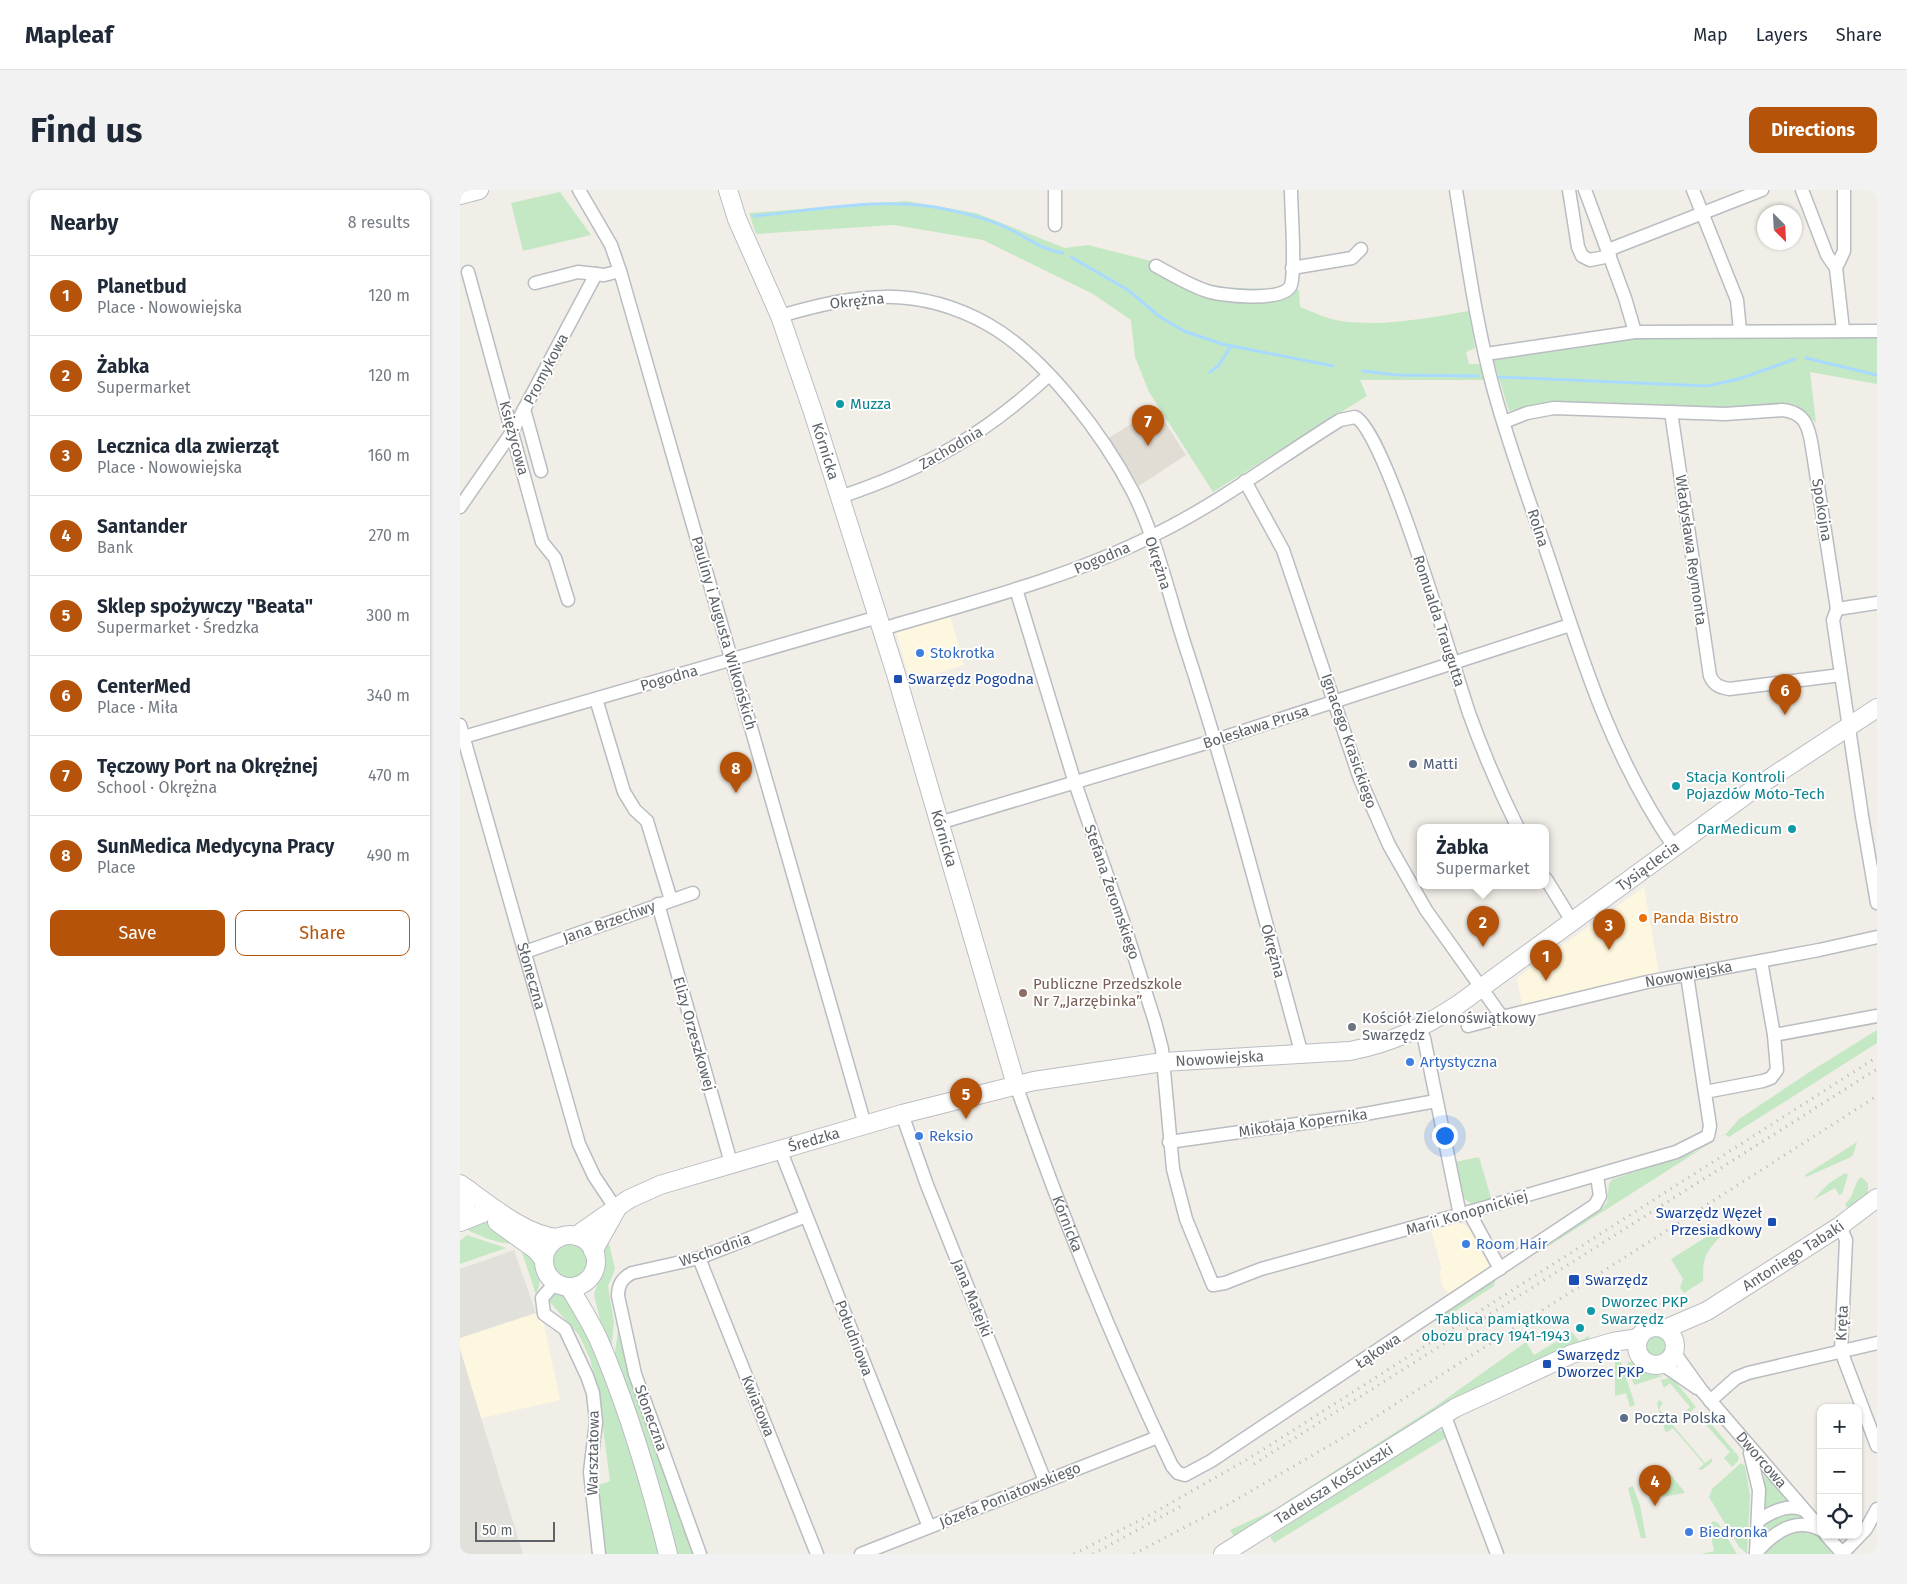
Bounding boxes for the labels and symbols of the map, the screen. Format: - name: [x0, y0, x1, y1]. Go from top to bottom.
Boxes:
- north arrow: [1757, 205, 1802, 250]
- street label: Okrężna: [829, 289, 885, 313]
- street label: Promykowa: [520, 330, 572, 408]
- place label: Muzza: [850, 395, 891, 413]
- marker: Muzza: [834, 398, 846, 410]
- street label: Księżycowa: [495, 399, 533, 477]
- pin: 7: [1132, 405, 1164, 446]
- street label: Kórnicka: [808, 420, 843, 482]
- street label: Zachodnia: [916, 423, 986, 473]
- street label: Władysława Reymonta: [1672, 474, 1710, 626]
- street label: Spokojna: [1808, 477, 1836, 543]
- street label: Rolna: [1523, 507, 1553, 549]
- street label: Pauliny i Augusta Wilkońskich: [688, 534, 760, 732]
- street label: Okrężna: [1141, 534, 1175, 592]
- street label: Pogodna: [1071, 538, 1133, 578]
- street label: Romualda Traugutta: [1409, 553, 1469, 689]
- place label: Stokrotka: [930, 644, 995, 662]
- marker: Stokrotka: [914, 647, 926, 659]
- street label: Pogodna: [638, 661, 700, 695]
- place label: Swarzędz Pogodna: [908, 670, 1034, 688]
- street label: Ignacego Krasickiego: [1317, 671, 1381, 811]
- marker: Swarzędz Pogodna: [892, 673, 904, 685]
- pin: 6: [1769, 674, 1801, 715]
- street label: Bolesława Prusa: [1201, 701, 1311, 753]
- pin: 8: [720, 752, 752, 793]
- place label: Matti: [1423, 755, 1458, 773]
- marker: Matti: [1407, 758, 1419, 770]
- place label: Stacja Kontroli Pojazdów Moto-Tech: [1686, 768, 1825, 803]
- marker: Stacja Kontroli Pojazdów Moto-Tech: [1670, 780, 1682, 792]
- street label: Kórnicka: [927, 807, 961, 869]
- place label: DarMedicum: [1697, 820, 1782, 838]
- street label: Stefana Żeromskiego: [1080, 822, 1144, 962]
- marker: DarMedicum: [1786, 823, 1798, 835]
- street label: Tysiąclecia: [1613, 837, 1683, 895]
- street label: Jana Brzechwy: [560, 897, 658, 947]
- pin: 2: [1467, 906, 1499, 947]
- pin: 3: [1593, 909, 1625, 950]
- place label: Panda Bistro: [1653, 909, 1739, 927]
- marker: Panda Bistro: [1637, 912, 1649, 924]
- street label: Okrężna: [1257, 922, 1289, 980]
- street label: Słoneczna: [513, 940, 549, 1012]
- pin: 1: [1530, 940, 1562, 981]
- street label: Nowowiejska: [1643, 957, 1734, 991]
- street label: Elizy Orzeszkowej: [669, 975, 719, 1093]
- place label: Publiczne Przedszkole Nr 7„Jarzębinka”: [1033, 975, 1182, 1010]
- marker: Publiczne Przedszkole Nr 7„Jarzębinka”: [1017, 987, 1029, 999]
- place label: Kościół Zielonoświątkowy Swarzędz: [1362, 1009, 1537, 1044]
- marker: Kościół Zielonoświątkowy Swarzędz: [1346, 1021, 1358, 1033]
- street label: Nowowiejska: [1175, 1047, 1264, 1070]
- place label: Artystyczna: [1420, 1053, 1497, 1071]
- marker: Artystyczna: [1404, 1056, 1416, 1068]
- pin: 5: [950, 1078, 982, 1119]
- street label: Mikołaja Kopernika: [1237, 1105, 1369, 1141]
- your location: [1432, 1123, 1458, 1149]
- street label: Średzka: [786, 1124, 842, 1156]
- place label: Reksio: [929, 1127, 974, 1145]
- marker: Reksio: [913, 1130, 925, 1142]
- street label: Marii Konopnickiej: [1404, 1187, 1530, 1239]
- street label: Kórnicka: [1048, 1193, 1086, 1255]
- place label: Swarzędz Węzeł Przesiadkowy: [1656, 1204, 1763, 1239]
- marker: Swarzędz Węzeł Przesiadkowy: [1766, 1216, 1778, 1228]
- street label: Antoniego Tabaki: [1739, 1217, 1848, 1295]
- street label: Wschodnia: [677, 1229, 753, 1271]
- place label: Room Hair: [1476, 1235, 1548, 1253]
- marker: Room Hair: [1460, 1238, 1472, 1250]
- street label: Jana Matejki: [948, 1256, 996, 1340]
- place label: Swarzędz: [1585, 1271, 1648, 1289]
- marker: Swarzędz: [1567, 1273, 1581, 1287]
- place label: Dworzec PKP Swarzędz: [1601, 1293, 1688, 1328]
- street label: Południowa: [831, 1297, 877, 1379]
- marker: Dworzec PKP Swarzędz: [1585, 1305, 1597, 1317]
- street label: Kręta: [1832, 1305, 1852, 1341]
- place label: Tablica pamiątkowa obozu pracy 1941-1943: [1421, 1310, 1570, 1345]
- marker: Tablica pamiątkowa obozu pracy 1941-1943: [1574, 1322, 1586, 1334]
- street label: Łąkowa: [1352, 1329, 1404, 1373]
- place label: Swarzędz Dworzec PKP: [1557, 1346, 1644, 1381]
- marker: Swarzędz Dworzec PKP: [1541, 1358, 1553, 1370]
- street label: Kwiatowa: [738, 1373, 778, 1439]
- street label: Słoneczna: [631, 1382, 671, 1454]
- place label: Poczta Polska: [1634, 1409, 1726, 1427]
- street label: Warsztatowa: [583, 1410, 603, 1496]
- marker: Poczta Polska: [1618, 1412, 1630, 1424]
- street label: Dworcowa: [1732, 1428, 1791, 1492]
- street label: Tadeusza Kościuszki: [1271, 1440, 1397, 1528]
- street label: Józefa Poniatowskiego: [937, 1458, 1083, 1532]
- pin: 4: [1639, 1465, 1671, 1506]
- scale bar: [475, 1519, 555, 1542]
- place label: Biedronka: [1699, 1523, 1768, 1541]
- marker: Biedronka: [1683, 1526, 1695, 1538]

